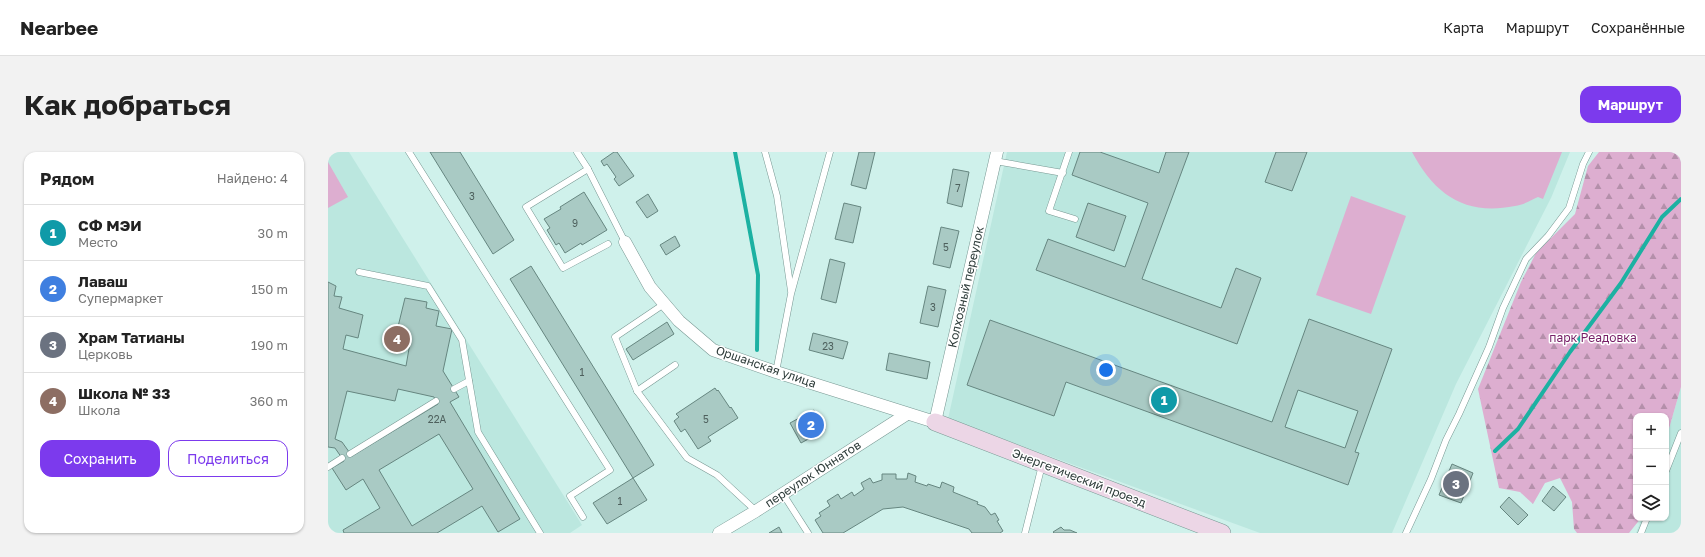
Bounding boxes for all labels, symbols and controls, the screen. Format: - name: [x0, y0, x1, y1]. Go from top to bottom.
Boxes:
- text: Nearbee: [20, 16, 98, 39]
- text: Карта: [1443, 19, 1484, 36]
- text: Маршрут: [1506, 19, 1569, 36]
- text: Сохранённые: [1591, 19, 1685, 36]
- button: Маршрут: [1580, 86, 1681, 123]
- text: Как добраться: [24, 88, 231, 121]
- text: Рядом: [40, 168, 94, 189]
- text: Найдено: 4: [217, 170, 288, 186]
- house number: 7: [955, 182, 961, 194]
- house number: 3: [469, 190, 475, 202]
- text: СФ МЭИ: [78, 216, 142, 234]
- house number: 9: [572, 217, 578, 229]
- text: 1: [50, 225, 56, 241]
- text: 30 m: [258, 225, 288, 241]
- street label: Колхозный переулок: [944, 225, 987, 349]
- text: Место: [78, 234, 118, 250]
- house number: 5: [943, 241, 949, 253]
- text: Лаваш: [78, 272, 128, 290]
- text: 2: [49, 281, 57, 297]
- text: 150 m: [251, 281, 288, 297]
- text: Супермаркет: [78, 290, 163, 306]
- house number: 3: [930, 301, 936, 313]
- pin: 4: [384, 324, 410, 354]
- text: Храм Татианы: [78, 328, 185, 346]
- park label: парк Реадовка: [1549, 330, 1637, 345]
- text: 3: [49, 337, 57, 353]
- text: 190 m: [251, 337, 288, 353]
- house number: 23: [822, 340, 834, 352]
- street label: Оршанская улица: [714, 342, 818, 391]
- text: Церковь: [78, 346, 133, 362]
- your location: [1096, 360, 1116, 380]
- house number: 1: [580, 366, 585, 378]
- text: Школа № 33: [78, 384, 170, 402]
- pin: 1: [1151, 385, 1177, 415]
- text: 4: [49, 393, 57, 409]
- text: 360 m: [250, 393, 288, 409]
- text: Школа: [78, 402, 120, 418]
- pin: 2: [798, 410, 824, 440]
- house number: 22А: [428, 413, 446, 425]
- house number: 5: [703, 413, 709, 425]
- map controls: [1633, 413, 1669, 521]
- button: +: [1633, 413, 1669, 449]
- street label: переулок Юннатов: [762, 437, 864, 510]
- button: Сохранить: [40, 440, 160, 477]
- button: Поделиться: [168, 440, 288, 477]
- street label: Энергетический проезд: [1010, 445, 1148, 510]
- button: −: [1633, 449, 1669, 485]
- pin: 3: [1443, 469, 1469, 499]
- button: layers: [1633, 485, 1669, 521]
- house number: 1: [618, 495, 623, 507]

